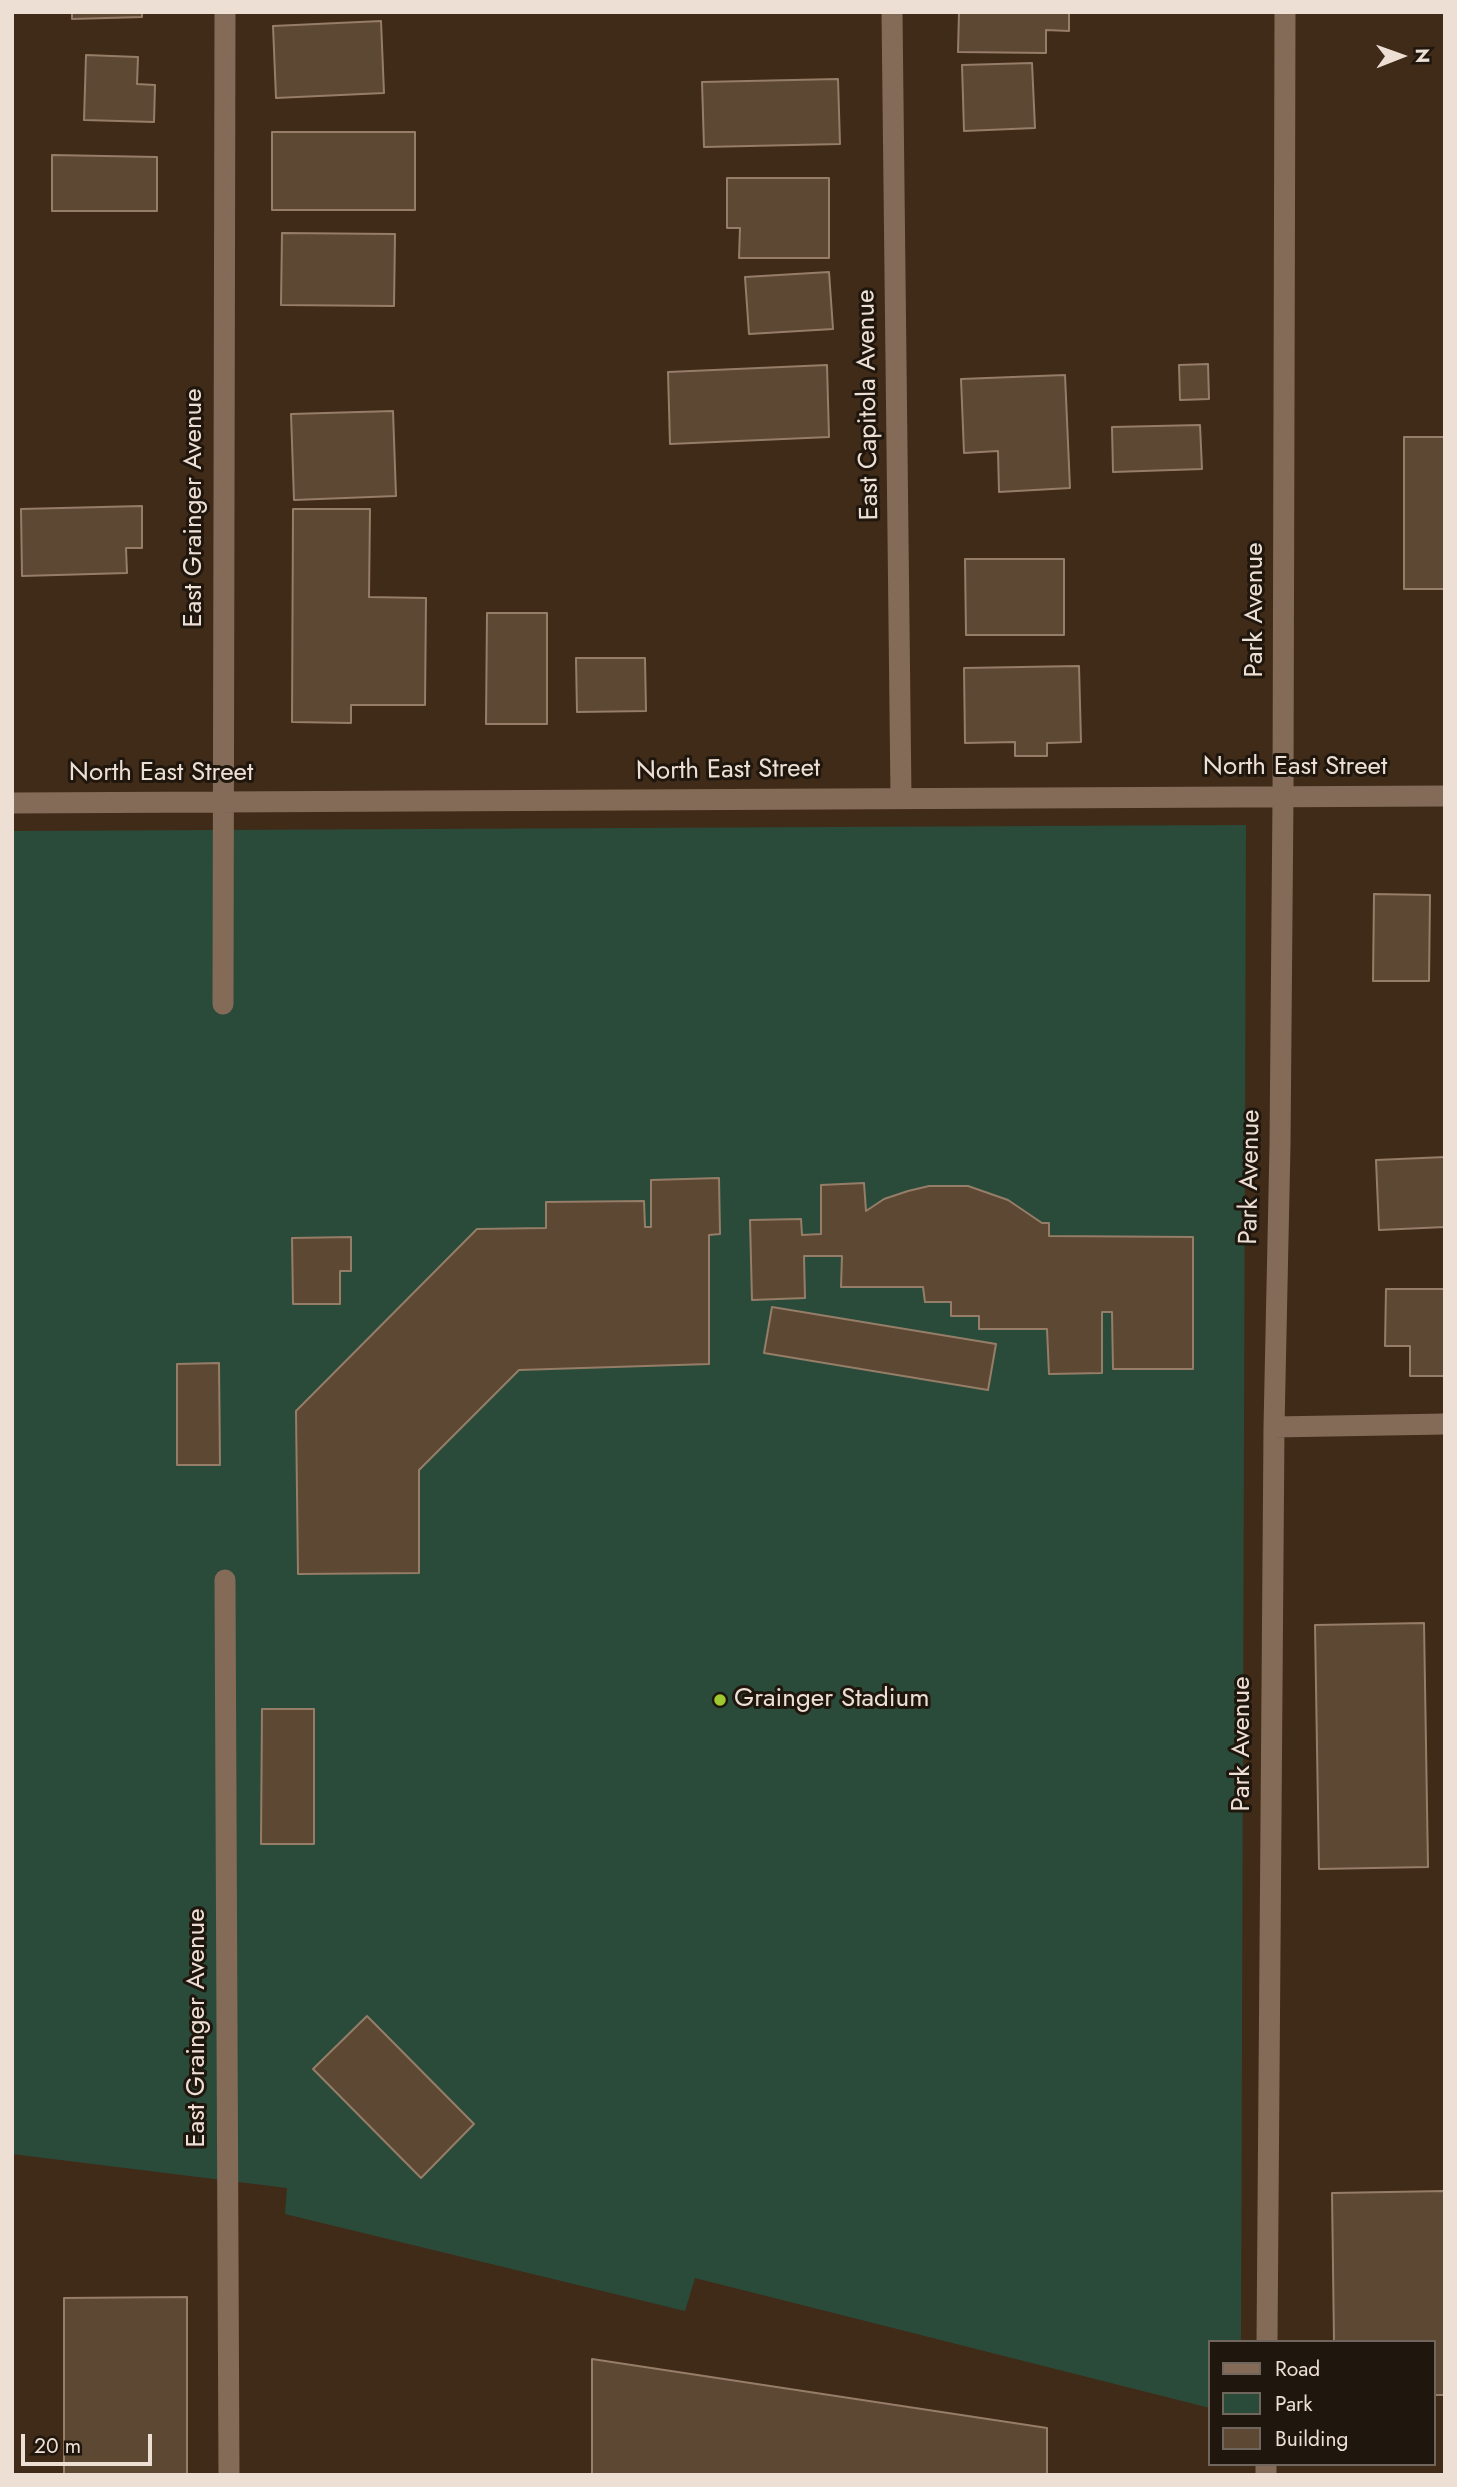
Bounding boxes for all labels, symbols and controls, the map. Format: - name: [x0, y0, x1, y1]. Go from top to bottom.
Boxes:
- north arrow: [1366, 21, 1436, 91]
- text: N: [1409, 48, 1436, 63]
- street label: East Capitola Avenue: [851, 289, 887, 521]
- street label: East Grainger Avenue: [179, 388, 211, 628]
- street label: Park Avenue: [1240, 542, 1272, 678]
- street label: North East Street: [1203, 752, 1387, 784]
- street label: North East Street: [636, 754, 820, 788]
- street label: North East Street: [69, 758, 253, 790]
- street label: Park Avenue: [1234, 1109, 1268, 1245]
- street label: Park Avenue: [1227, 1676, 1259, 1812]
- place label: Grainger Stadium: [734, 1684, 929, 1716]
- marker: Grainger Stadium: [712, 1692, 728, 1708]
- street label: East Grainger Avenue: [182, 1908, 214, 2148]
- legend: [1208, 2340, 1436, 2466]
- text: Road: [1275, 2354, 1320, 2384]
- text: Park: [1275, 2389, 1312, 2419]
- scale bar: [24, 2420, 156, 2464]
- text: Building: [1275, 2424, 1348, 2454]
- text: 20 m: [34, 2431, 81, 2461]

